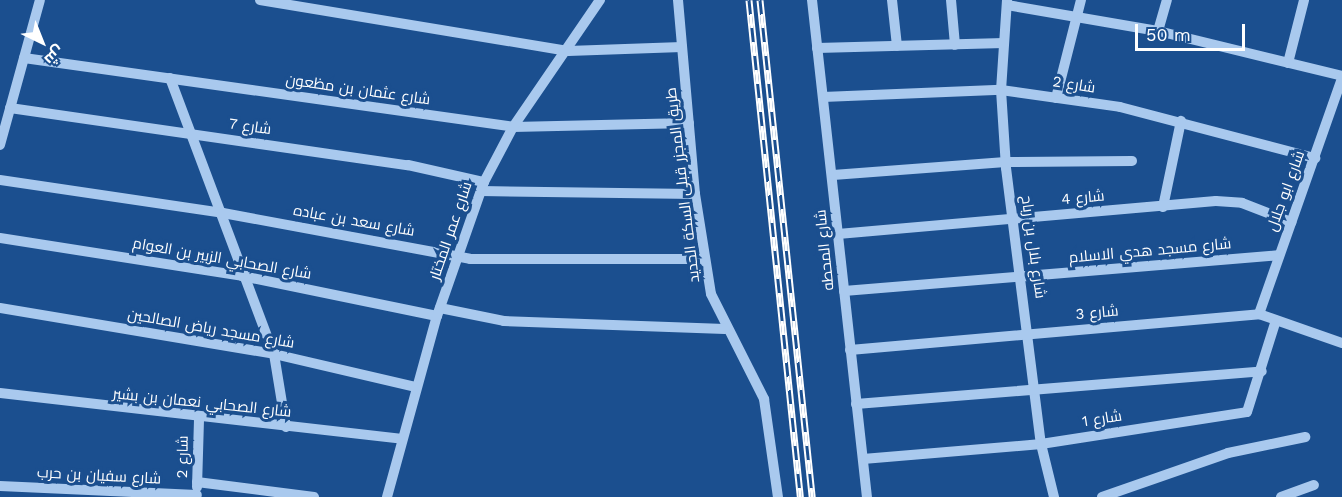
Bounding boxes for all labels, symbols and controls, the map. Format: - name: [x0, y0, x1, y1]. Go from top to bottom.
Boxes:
- north arrow: [12, 12, 72, 72]
- scale bar: [1138, 12, 1248, 50]
- text: 50 m: [1146, 24, 1191, 45]
- text: ش: [41, 42, 69, 69]
- street label: شارع عثمان بن مظعون: [285, 71, 431, 109]
- street label: شارع 2: [1051, 73, 1097, 97]
- street label: طريق المجزر قبلى السكة الحديد: [662, 86, 704, 284]
- street label: شارع 7: [228, 115, 272, 139]
- street label: شارع ابو جلال: [1263, 148, 1309, 234]
- street label: شارع عمر المختار: [426, 179, 476, 283]
- street label: شارع 4: [1061, 187, 1105, 209]
- street label: شارع بلال بن رباح: [1017, 194, 1049, 300]
- street label: شارع سعد بن عباده: [292, 201, 416, 241]
- street label: شارع المحطه: [812, 209, 838, 291]
- street label: شارع الصحابي الزبير بن العوام: [131, 234, 313, 284]
- street label: شارع مسجد هدي الاسلام: [1068, 235, 1232, 267]
- street label: شارع 3: [1075, 302, 1119, 324]
- street label: شارع مسجد رياض الصالحين: [126, 305, 296, 353]
- street label: شارع الصحابي نعمان بن بشير: [112, 385, 292, 421]
- street label: شارع 1: [1081, 407, 1123, 431]
- street label: شارع 2: [174, 435, 192, 479]
- street label: شارع سفيان بن حرب: [36, 464, 162, 488]

